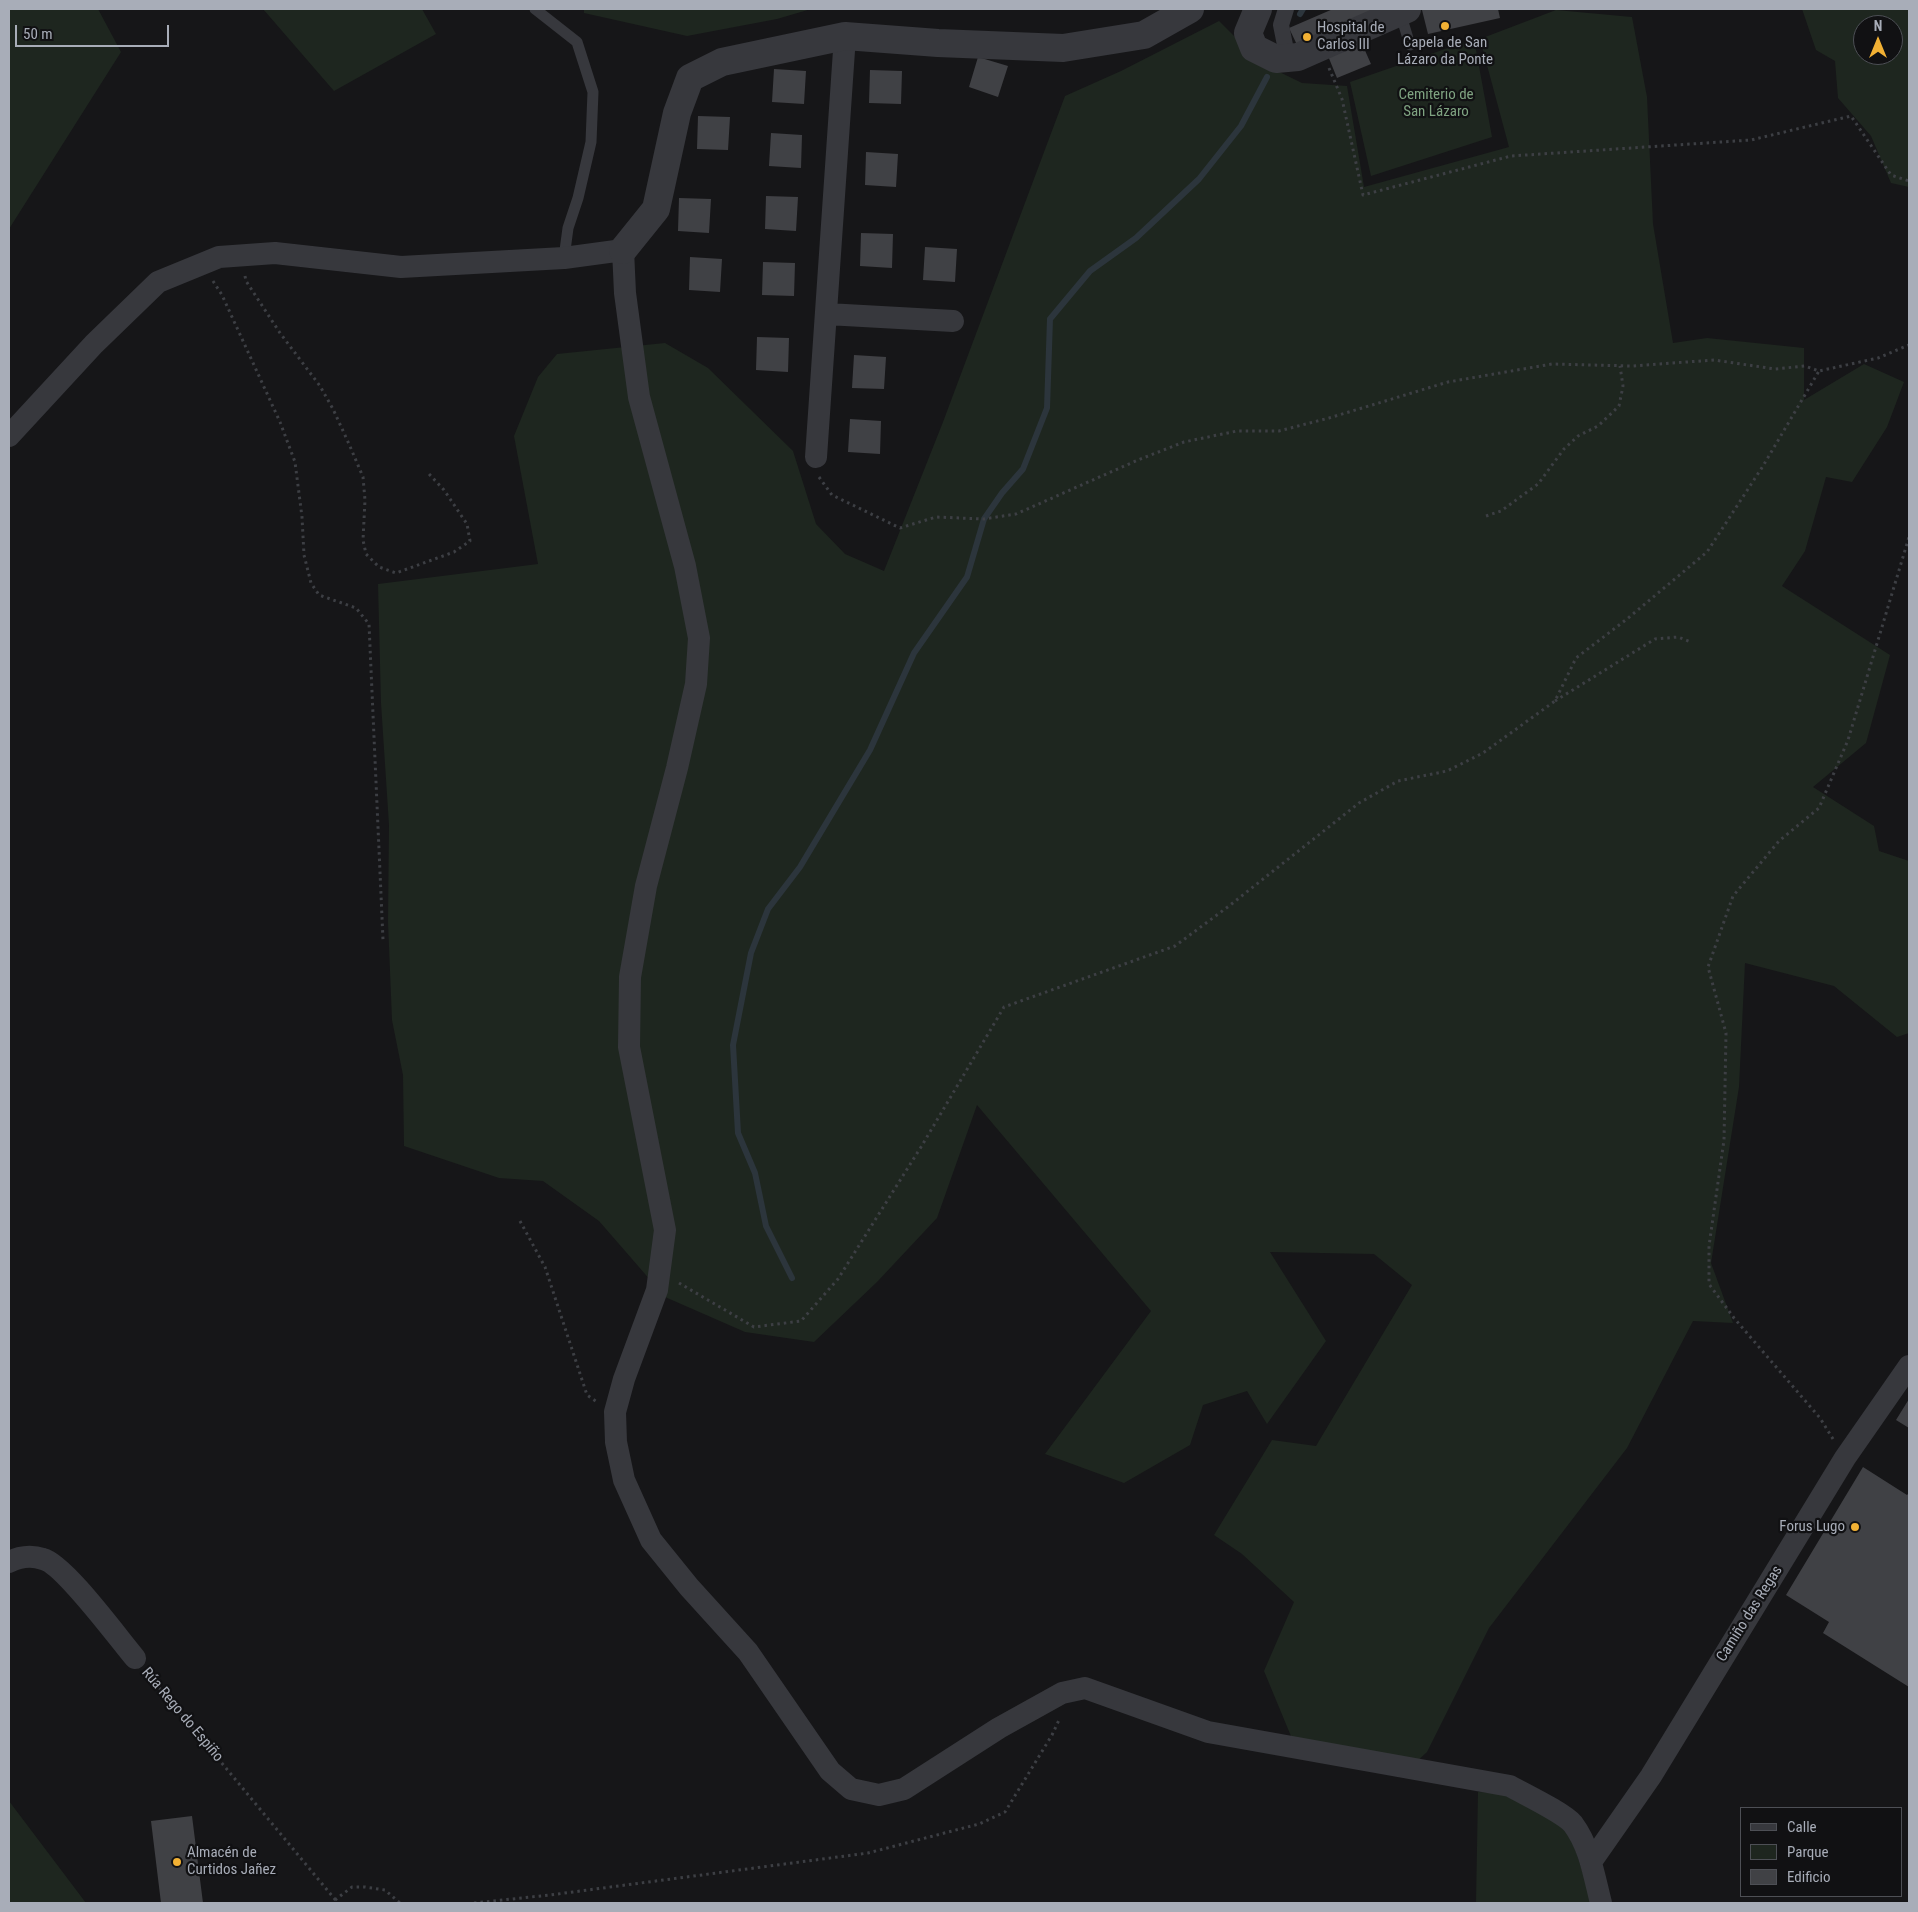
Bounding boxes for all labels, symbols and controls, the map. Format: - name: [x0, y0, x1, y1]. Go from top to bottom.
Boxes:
- scale bar: [18, 15, 171, 47]
- north arrow: [1853, 15, 1903, 65]
- text: N: [1874, 18, 1882, 34]
- place label: Hospital de Carlos III: [1317, 19, 1384, 54]
- marker: Capela de San Lázaro da Ponte: [1439, 20, 1451, 32]
- text: 50 m: [23, 25, 53, 43]
- marker: Hospital de Carlos III: [1301, 31, 1313, 43]
- place label: Capela de San Lázaro da Ponte: [1397, 34, 1493, 69]
- park label: Cemiterio de San Lázaro: [1398, 86, 1474, 121]
- place label: Forus Lugo: [1779, 1518, 1845, 1536]
- marker: Forus Lugo: [1849, 1521, 1861, 1533]
- street label: Camiño das Regas: [1713, 1563, 1787, 1665]
- street label: Rúa Rego do Espiño: [137, 1664, 227, 1766]
- legend: [1740, 1807, 1903, 1897]
- text: Calle: [1787, 1818, 1817, 1836]
- text: Parque: [1787, 1843, 1829, 1861]
- place label: Almacén de Curtidos Jañez: [187, 1844, 276, 1879]
- marker: Almacén de Curtidos Jañez: [171, 1856, 183, 1868]
- text: Edificio: [1787, 1868, 1830, 1886]

